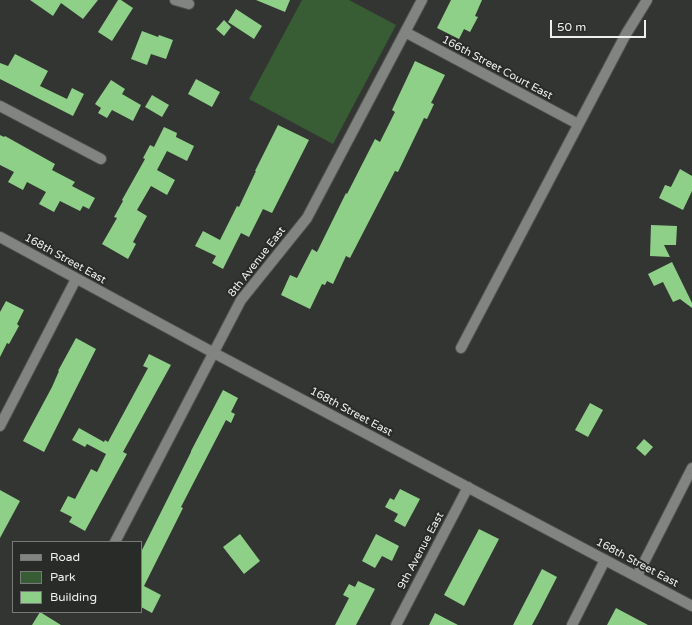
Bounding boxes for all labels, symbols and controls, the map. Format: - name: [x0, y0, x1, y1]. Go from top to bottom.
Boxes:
- scale bar: [552, 12, 648, 38]
- text: 50 m: [557, 20, 586, 34]
- street label: 166th Street Court East: [439, 33, 555, 103]
- street label: 8th Avenue East: [225, 224, 289, 300]
- street label: 168th Street East: [22, 231, 108, 287]
- street label: 168th Street East: [308, 385, 394, 439]
- street label: 9th Avenue East: [395, 510, 447, 592]
- street label: 168th Street East: [594, 536, 680, 590]
- legend: [12, 541, 142, 613]
- text: Road: [50, 550, 80, 564]
- text: Park: [50, 570, 76, 584]
- text: Building: [50, 590, 97, 604]

